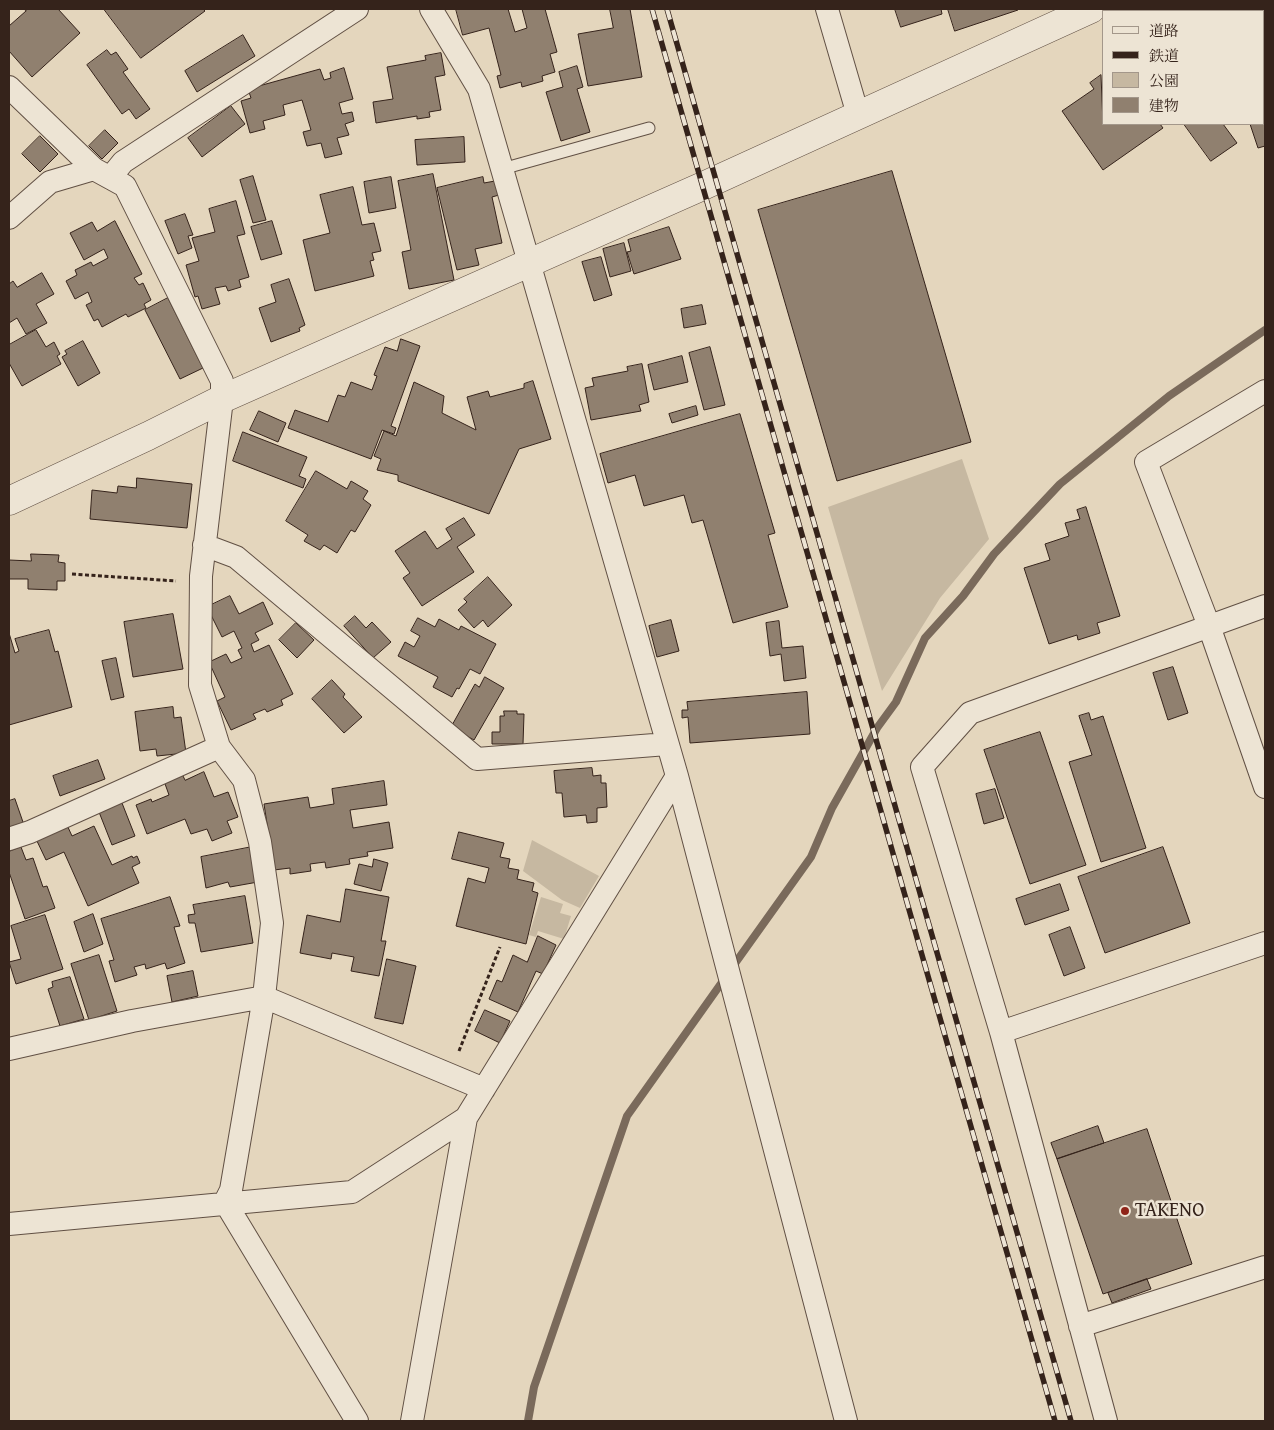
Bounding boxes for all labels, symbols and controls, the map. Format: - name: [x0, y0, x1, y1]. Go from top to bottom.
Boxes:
- legend: [1102, 10, 1264, 125]
- text: 道路: [1149, 20, 1179, 41]
- text: 鉄道: [1149, 45, 1179, 66]
- text: 公園: [1149, 70, 1179, 91]
- text: 建物: [1149, 95, 1179, 116]
- place label: TAKENO: [1135, 1199, 1204, 1223]
- marker: TAKENO: [1119, 1205, 1131, 1217]

